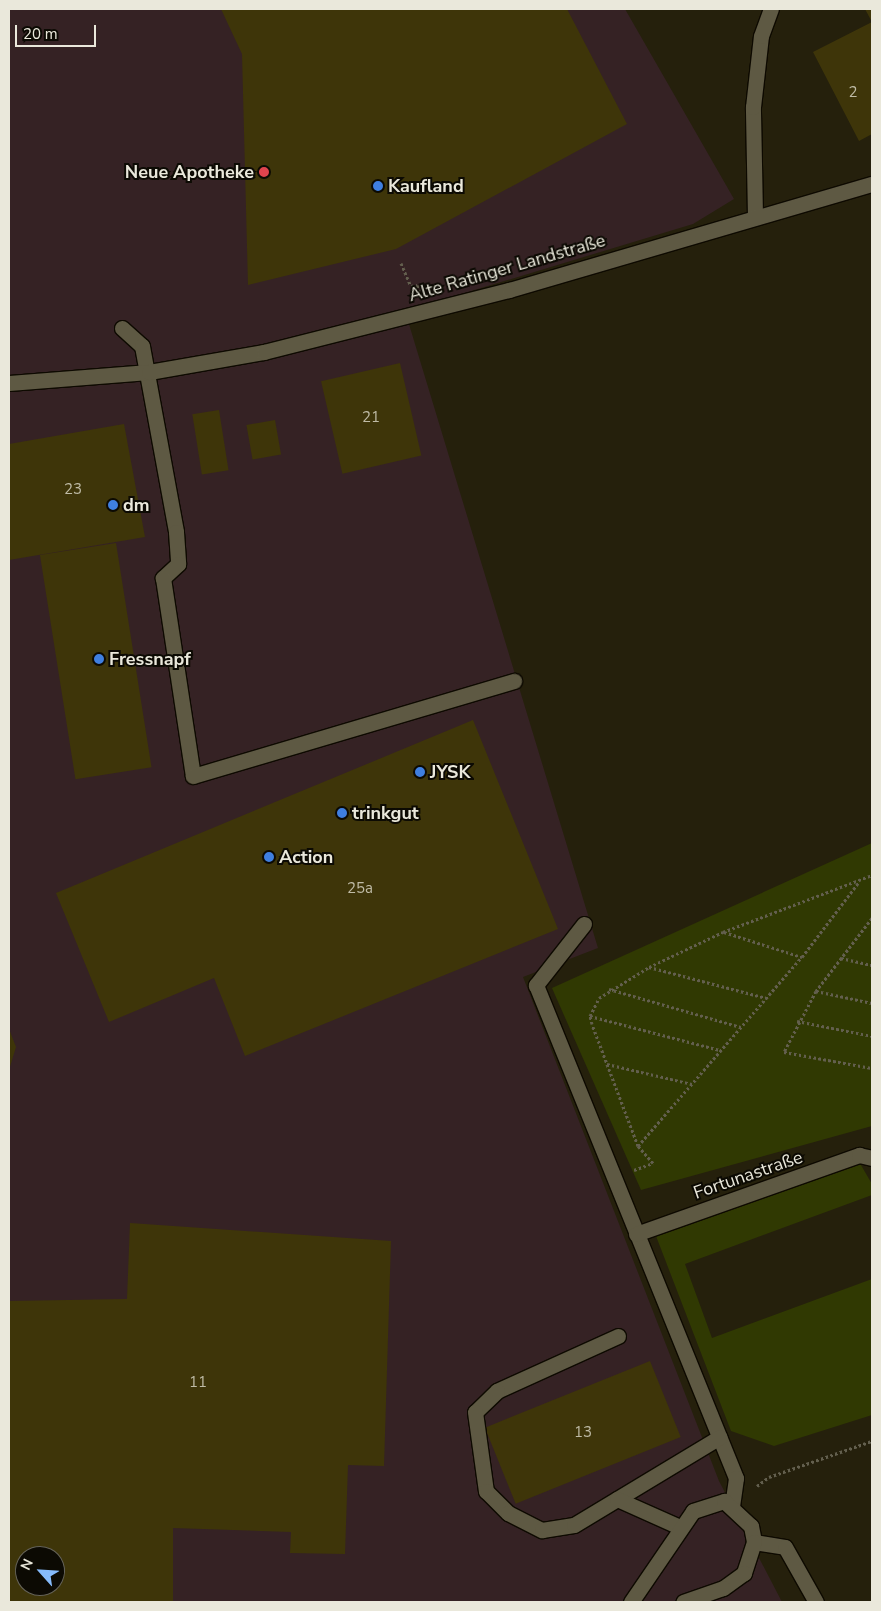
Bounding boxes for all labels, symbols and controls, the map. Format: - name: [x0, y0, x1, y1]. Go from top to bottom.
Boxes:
- scale bar: [18, 15, 99, 47]
- text: 20 m: [23, 24, 58, 44]
- house number: 2: [849, 84, 857, 102]
- place label: Neue Apotheke: [125, 161, 254, 183]
- marker: Neue Apotheke: [258, 166, 270, 178]
- place label: Kaufland: [388, 175, 464, 197]
- marker: Kaufland: [372, 180, 384, 192]
- street label: Alte Ratinger Landstraße: [406, 230, 608, 306]
- house number: 21: [362, 409, 380, 427]
- house number: 23: [64, 481, 82, 499]
- place label: dm: [123, 494, 150, 516]
- marker: dm: [107, 499, 119, 511]
- place label: Fressnapf: [109, 648, 191, 670]
- marker: Fressnapf: [93, 653, 105, 665]
- place label: JYSK: [430, 761, 470, 783]
- marker: JYSK: [414, 766, 426, 778]
- place label: trinkgut: [352, 802, 419, 824]
- marker: trinkgut: [336, 807, 348, 819]
- place label: Action: [279, 846, 333, 868]
- marker: Action: [263, 851, 275, 863]
- house number: 25a: [347, 880, 373, 898]
- street label: Fortunastraße: [691, 1146, 805, 1204]
- house number: 11: [189, 1374, 207, 1392]
- house number: 13: [574, 1424, 592, 1442]
- north arrow: [15, 1546, 65, 1596]
- text: N: [16, 1556, 38, 1574]

